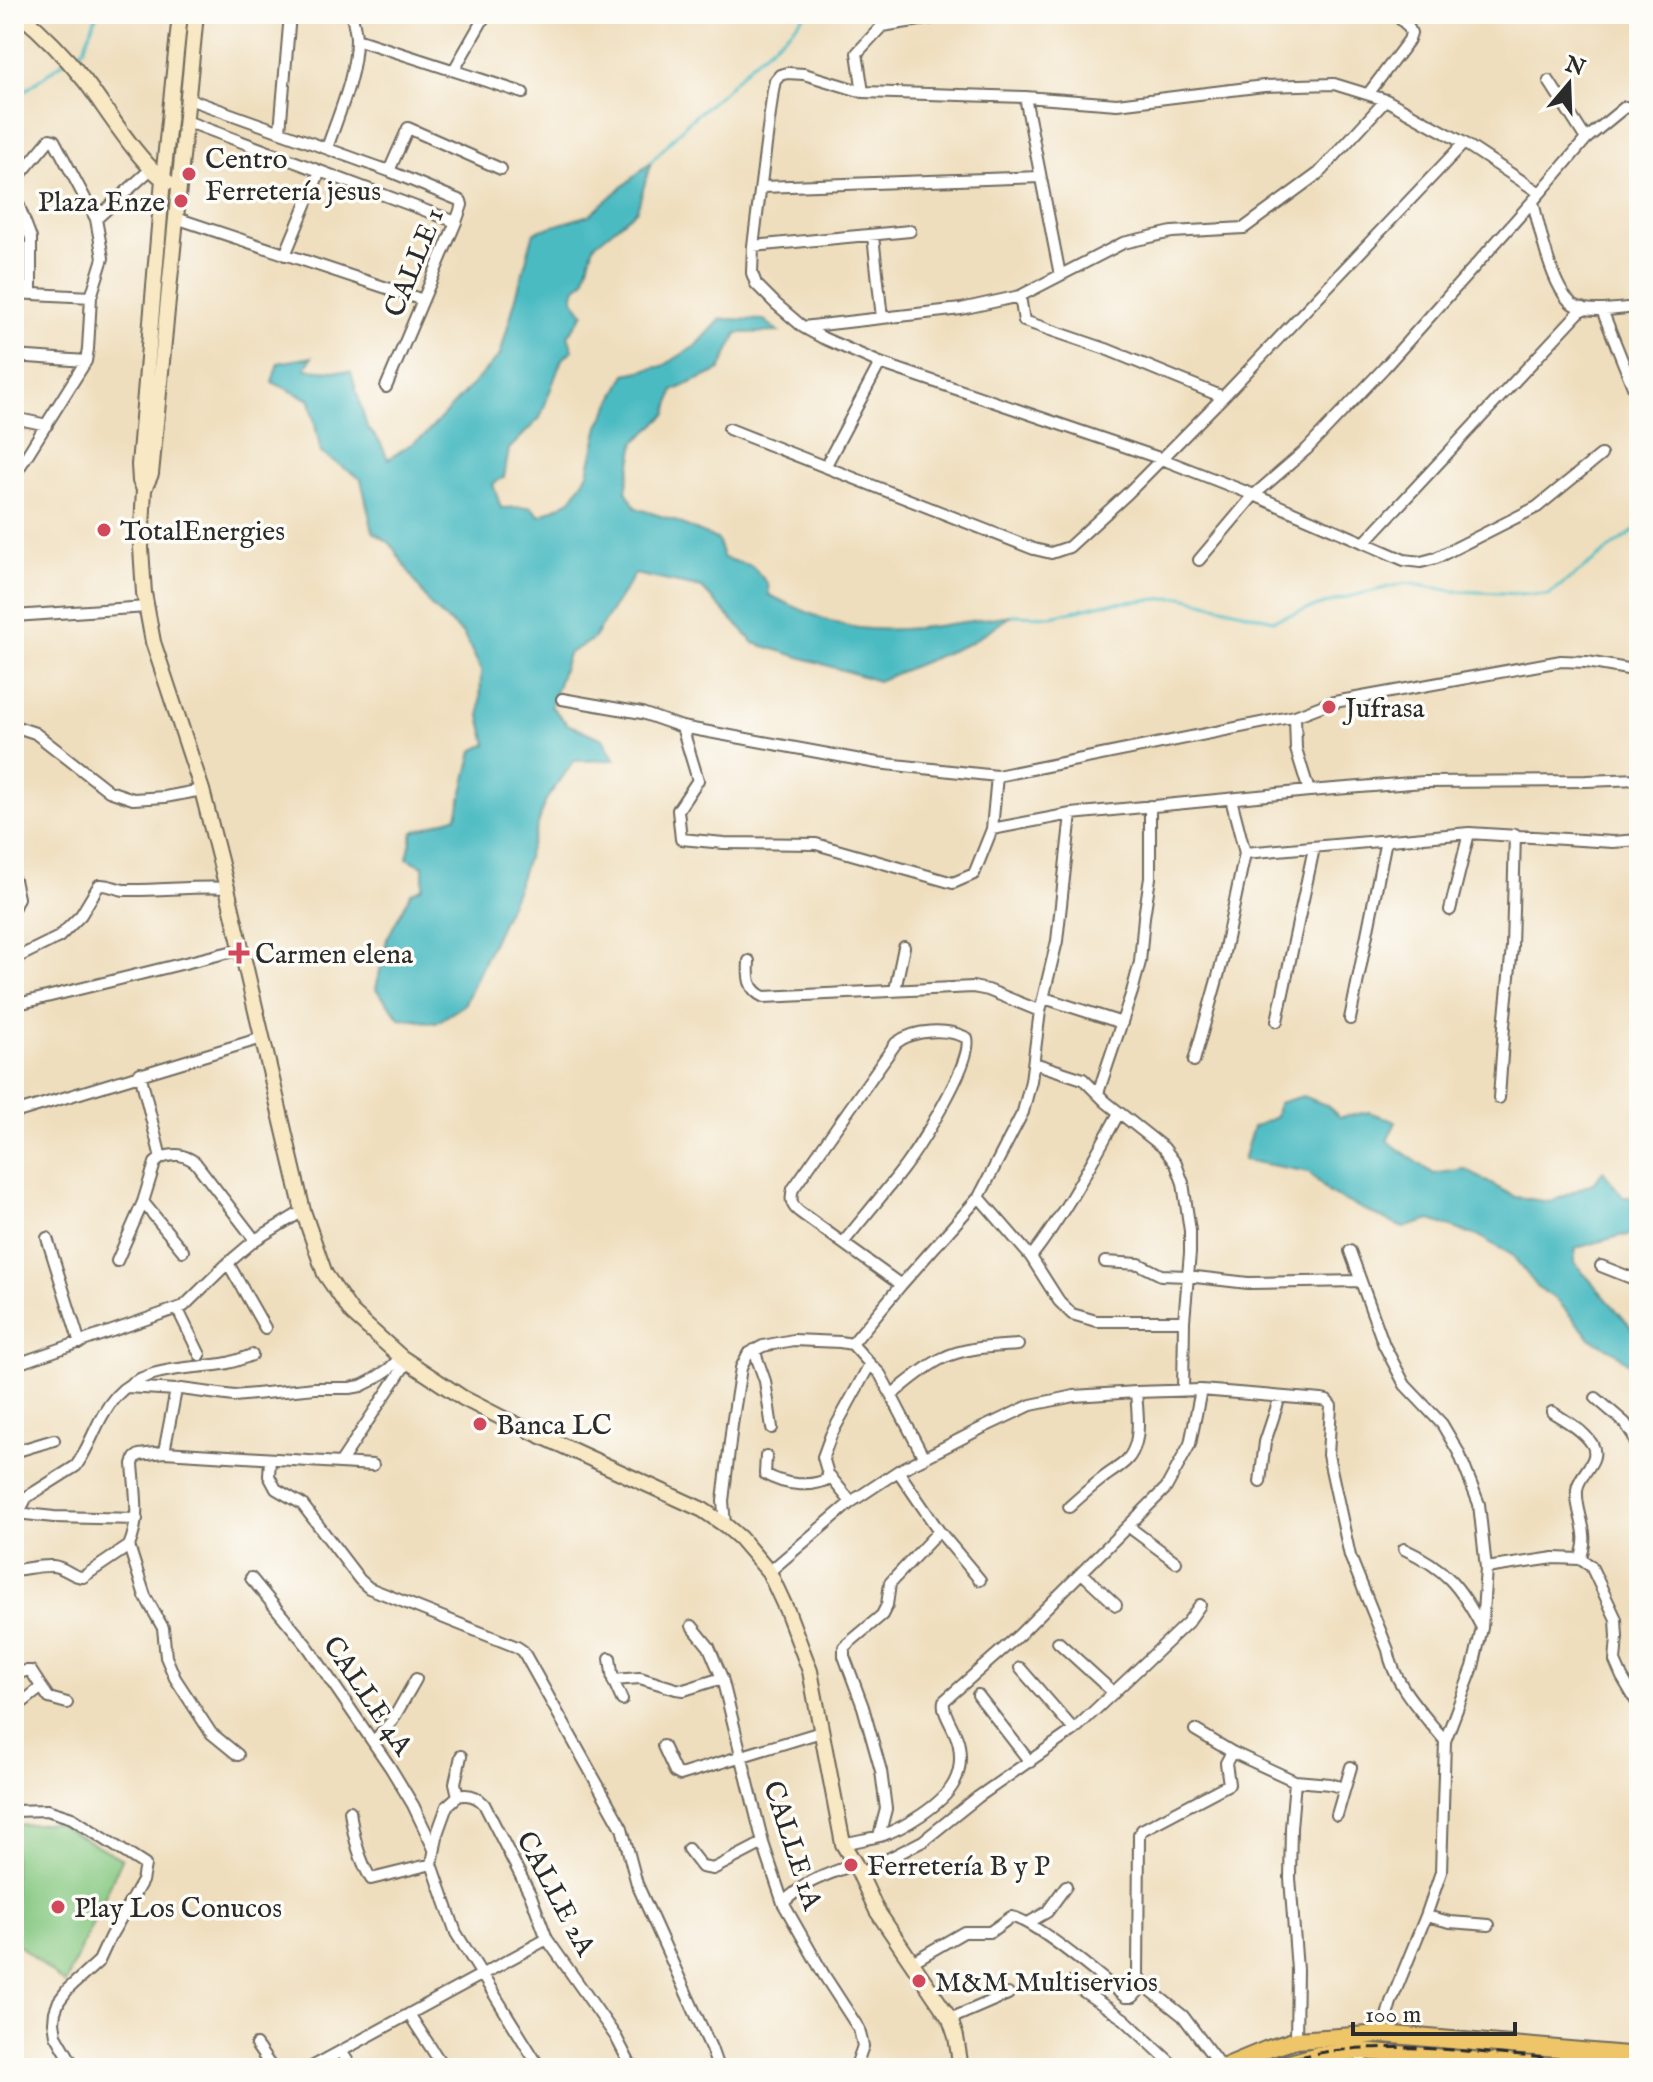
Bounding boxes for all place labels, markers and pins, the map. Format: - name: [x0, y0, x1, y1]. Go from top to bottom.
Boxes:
- place label: Centro Ferretería jesus: [205, 143, 381, 210]
- marker: Centro Ferretería jesus: [180, 165, 198, 183]
- place label: Plaza Enze: [38, 186, 165, 221]
- marker: Plaza Enze: [172, 192, 190, 210]
- place label: TotalEnergies: [120, 515, 285, 550]
- marker: TotalEnergies: [95, 521, 113, 539]
- place label: Jufrasa: [1342, 692, 1426, 727]
- marker: Jufrasa: [1320, 698, 1338, 716]
- place label: Carmen elena: [255, 938, 414, 973]
- marker: Carmen elena: [230, 944, 248, 962]
- place label: Banca LC: [496, 1409, 612, 1444]
- marker: Banca LC: [471, 1415, 489, 1433]
- place label: Ferretería B y P: [867, 1850, 1050, 1885]
- marker: Ferretería B y P: [842, 1856, 860, 1874]
- place label: Play Los Conucos: [74, 1892, 282, 1927]
- marker: Play Los Conucos: [49, 1898, 67, 1916]
- place label: M&M Multiservios: [935, 1966, 1158, 2001]
- marker: M&M Multiservios: [910, 1972, 928, 1990]

